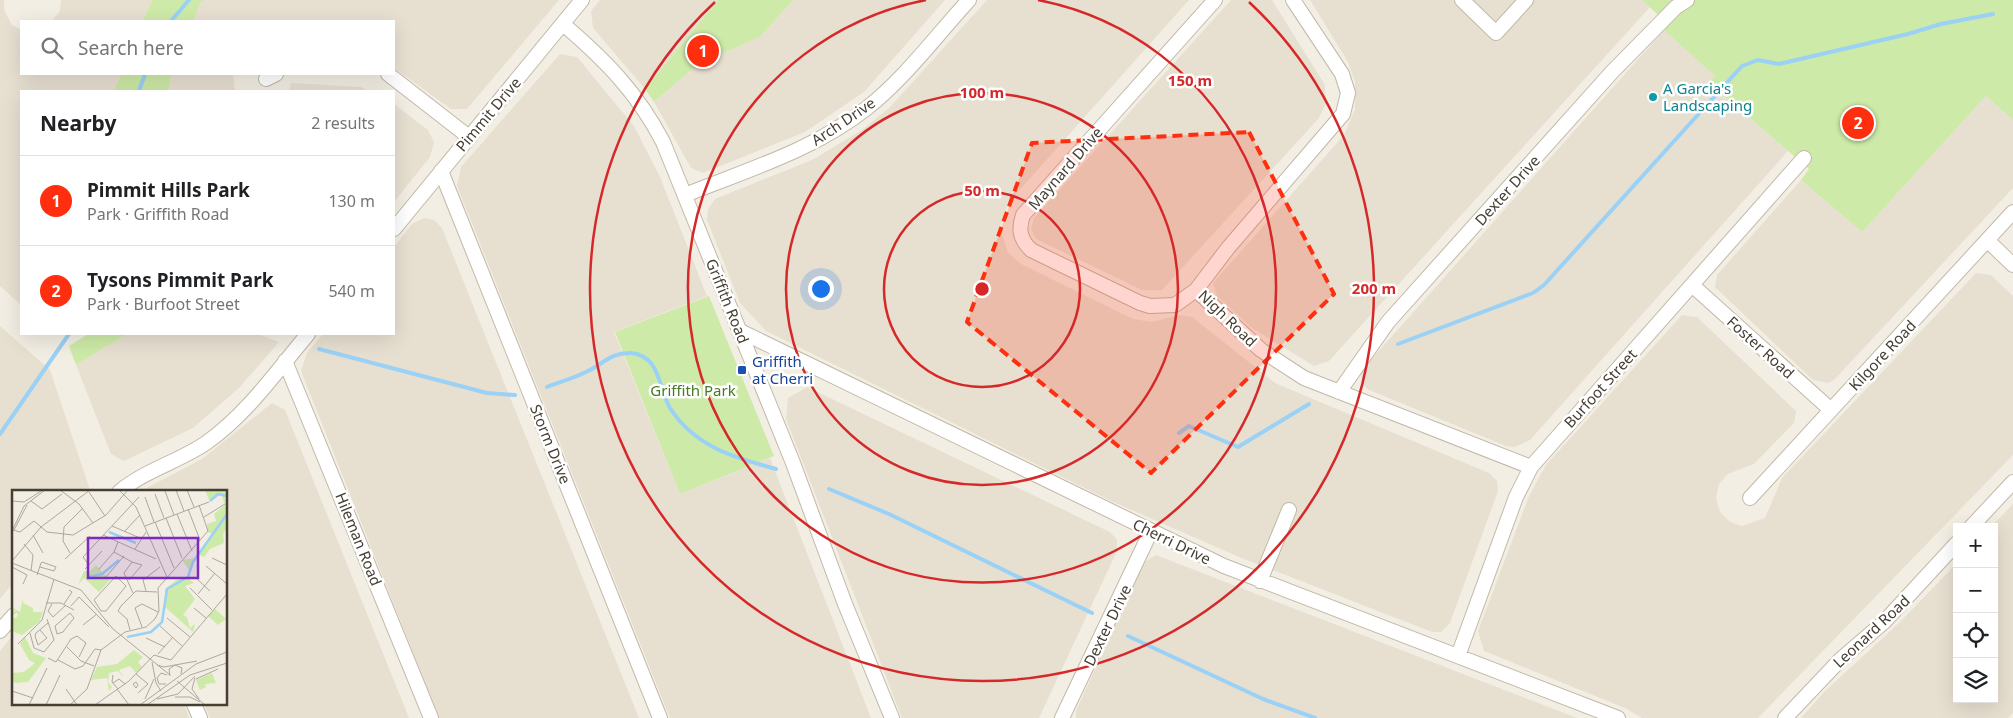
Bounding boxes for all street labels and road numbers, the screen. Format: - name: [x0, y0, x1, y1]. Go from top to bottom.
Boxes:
- street label: Pimmit Drive: [451, 73, 525, 155]
- street label: Arch Drive: [807, 92, 879, 150]
- street label: Maynard Drive: [1024, 122, 1106, 214]
- street label: Dexter Drive: [1470, 151, 1544, 229]
- street label: Griffith Road: [702, 256, 754, 346]
- street label: Nigh Road: [1195, 285, 1261, 351]
- street label: Foster Road: [1723, 311, 1799, 383]
- street label: Kilgore Road: [1844, 315, 1920, 395]
- street label: Burfoot Street: [1559, 344, 1641, 432]
- street label: Storm Drive: [526, 401, 576, 487]
- street label: Hileman Road: [331, 489, 387, 589]
- street label: Cherri Drive: [1130, 513, 1214, 569]
- street label: Dexter Drive: [1079, 581, 1135, 669]
- street label: Leonard Road: [1828, 590, 1914, 672]

